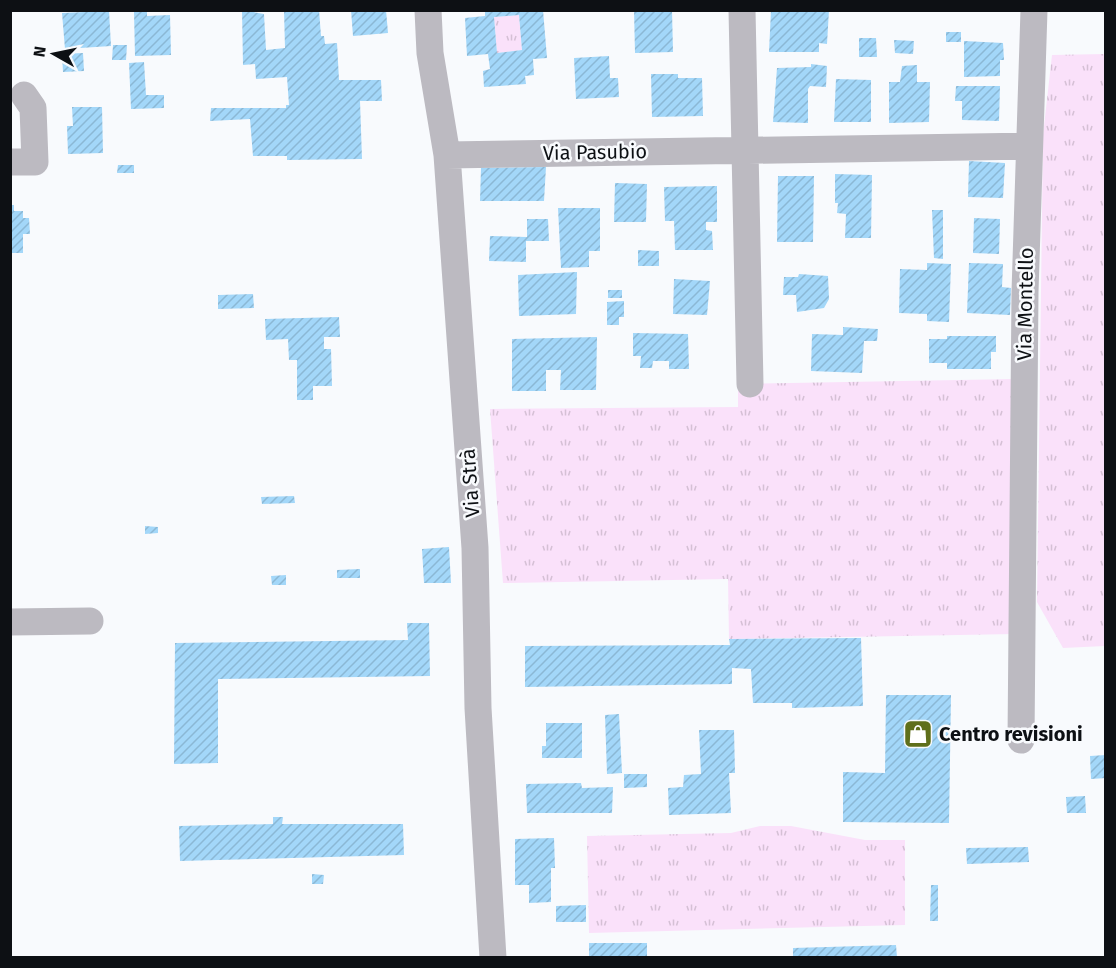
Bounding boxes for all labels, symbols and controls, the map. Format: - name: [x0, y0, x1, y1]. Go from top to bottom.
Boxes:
- north arrow: [24, 24, 84, 84]
- text: N: [29, 45, 50, 58]
- street label: Via Pasubio: [543, 139, 647, 165]
- street label: Via Montello: [1012, 247, 1038, 361]
- street label: Via Strà: [456, 448, 484, 518]
- shop icon: Centro revisioni: [902, 718, 934, 750]
- place label: Centro revisioni: [939, 722, 1083, 746]

